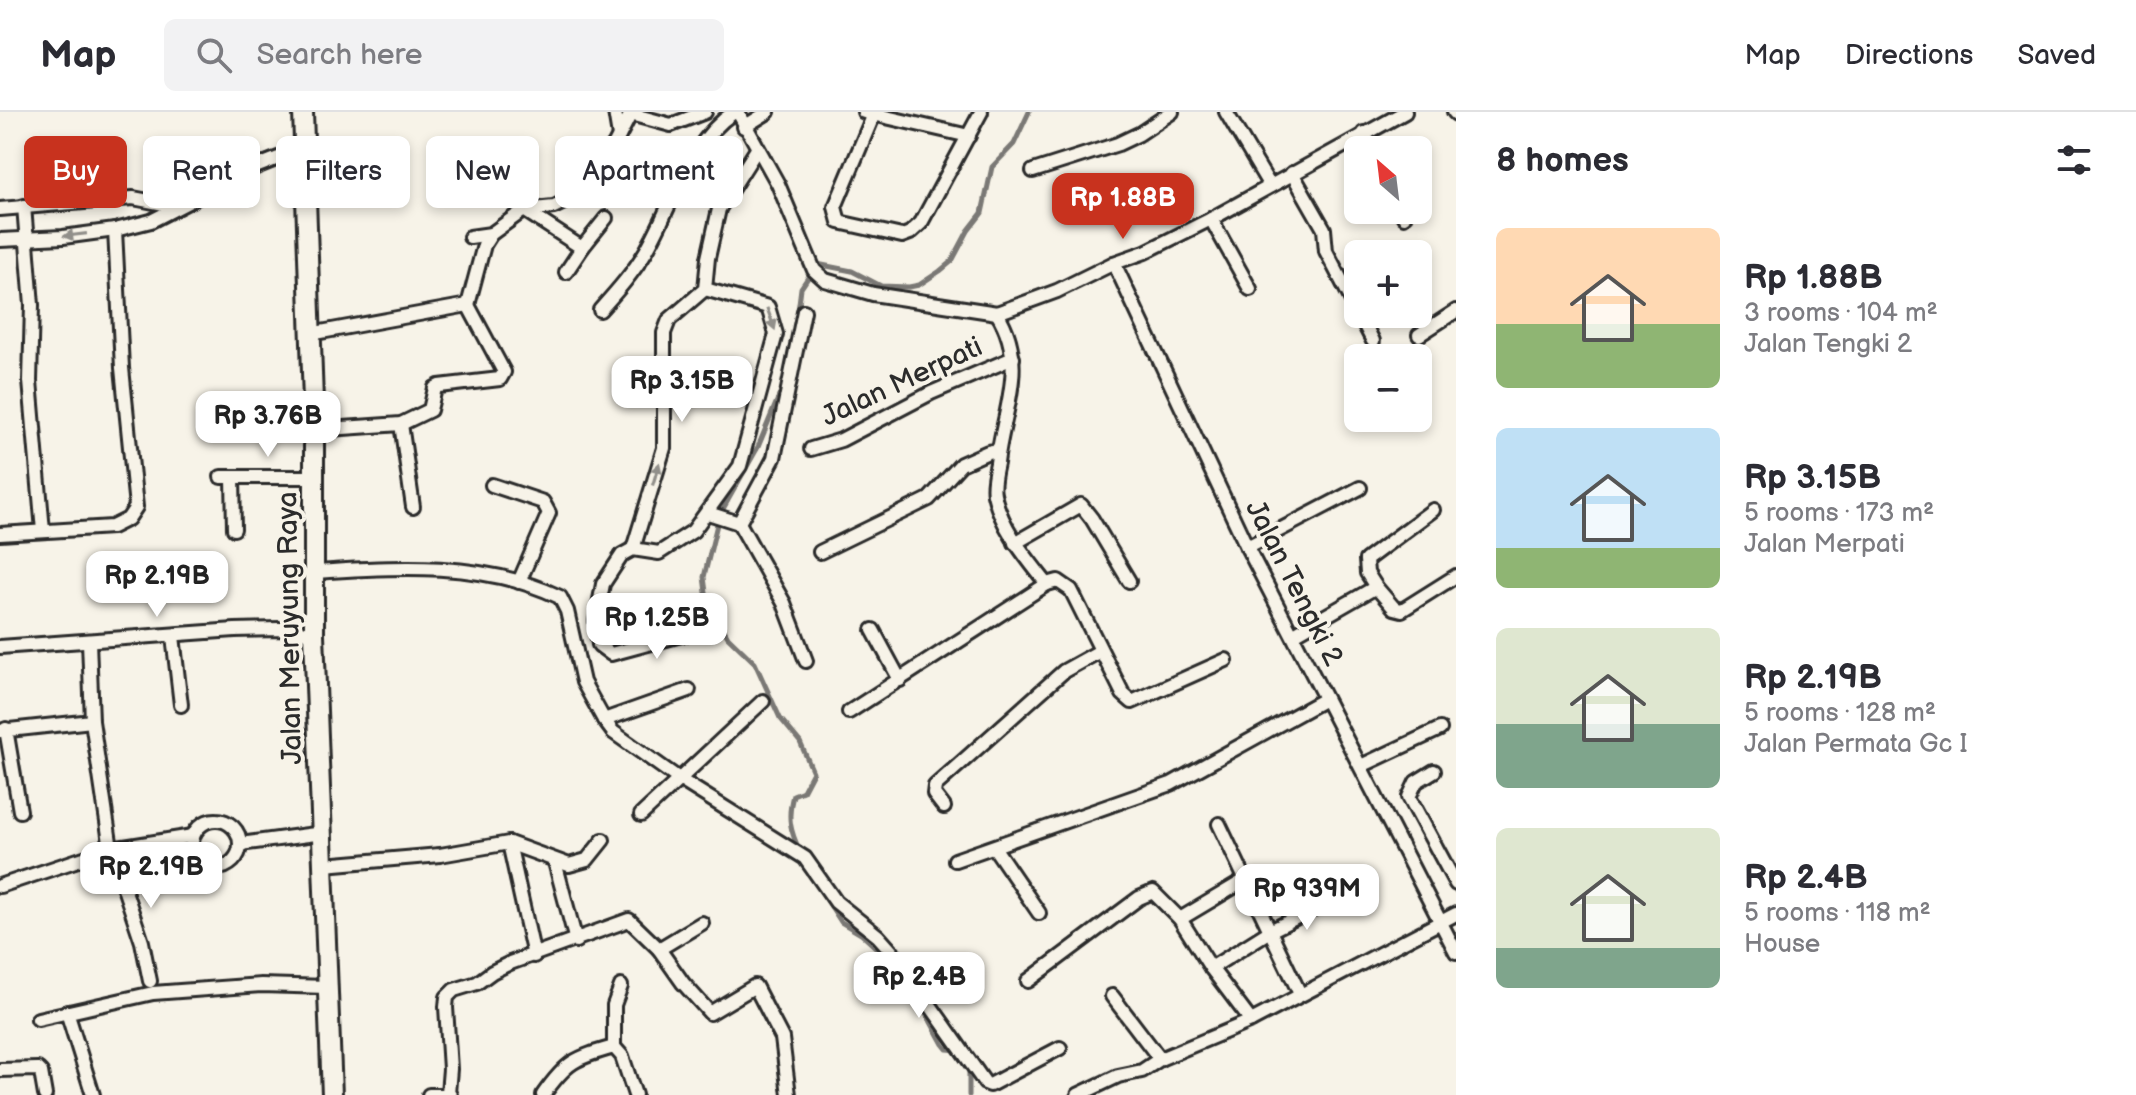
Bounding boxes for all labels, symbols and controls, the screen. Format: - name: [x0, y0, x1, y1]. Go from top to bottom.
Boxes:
- search box: [164, 19, 724, 91]
- text: Map: [40, 33, 116, 78]
- icon: search: [192, 33, 236, 77]
- text: Search here: [256, 37, 423, 73]
- text: Map: [1744, 39, 1801, 72]
- text: Directions: [1845, 39, 1973, 72]
- text: Saved: [2017, 39, 2096, 72]
- chip: Buy: [24, 136, 127, 208]
- chip: Rent: [143, 136, 260, 208]
- chip: Filters: [276, 136, 410, 208]
- chip: New: [426, 136, 539, 208]
- chip: Apartment: [555, 136, 743, 208]
- north arrow: [1344, 136, 1432, 224]
- map controls: [1344, 136, 1432, 432]
- icon: filters: [2052, 138, 2096, 182]
- text: 8 homes: [1496, 140, 1629, 181]
- pin: Rp 1.88B: [1040, 173, 1206, 241]
- text: Rp 1.88B: [1070, 183, 1176, 214]
- one-way arrow: [62, 229, 87, 242]
- button: +: [1344, 240, 1432, 328]
- text: Rp 1.88B: [1744, 257, 1883, 298]
- icon: home: [1560, 260, 1656, 356]
- text: 3 rooms · 104 m²: [1744, 298, 1938, 329]
- one-way arrow: [765, 308, 778, 332]
- text: Jalan Tengki 2: [1744, 329, 1912, 360]
- street label: Jalan Merpati: [817, 330, 987, 434]
- button: −: [1344, 344, 1432, 432]
- pin: Rp 3.15B: [599, 356, 765, 424]
- text: Rp 3.15B: [630, 366, 734, 397]
- pin: Rp 3.76B: [185, 391, 351, 459]
- text: Rp 3.76B: [214, 401, 322, 432]
- text: Rp 3.15B: [1744, 457, 1881, 498]
- icon: home: [1560, 460, 1656, 556]
- one-way arrow: [650, 462, 662, 486]
- street label: Jalan Meruyung Raya: [271, 491, 309, 765]
- street label: Jalan Tengki 2: [1238, 495, 1350, 672]
- text: 5 rooms · 173 m²: [1744, 498, 1934, 529]
- text: Jalan Merpati: [1744, 529, 1905, 560]
- pin: Rp 2.19B: [74, 551, 240, 619]
- text: Rp 2.19B: [104, 561, 210, 592]
- pin: Rp 1.25B: [574, 593, 740, 661]
- text: Rp 1.25B: [604, 603, 710, 634]
- text: Rp 2.19B: [1744, 657, 1882, 698]
- icon: home: [1560, 660, 1656, 756]
- text: 5 rooms · 128 m²: [1744, 698, 1936, 729]
- text: Jalan Permata Gc I: [1744, 729, 1967, 760]
- pin: Rp 2.19B: [68, 842, 234, 910]
- text: Rp 2.19B: [98, 852, 204, 883]
- text: Rp 2.4B: [1744, 857, 1868, 898]
- icon: home: [1560, 860, 1656, 956]
- pin: Rp 939M: [1233, 864, 1381, 932]
- text: Rp 939M: [1253, 874, 1361, 905]
- text: 5 rooms · 118 m²: [1744, 898, 1931, 929]
- text: House: [1744, 929, 1820, 960]
- pin: Rp 2.4B: [845, 952, 993, 1020]
- text: Rp 2.4B: [872, 962, 966, 993]

